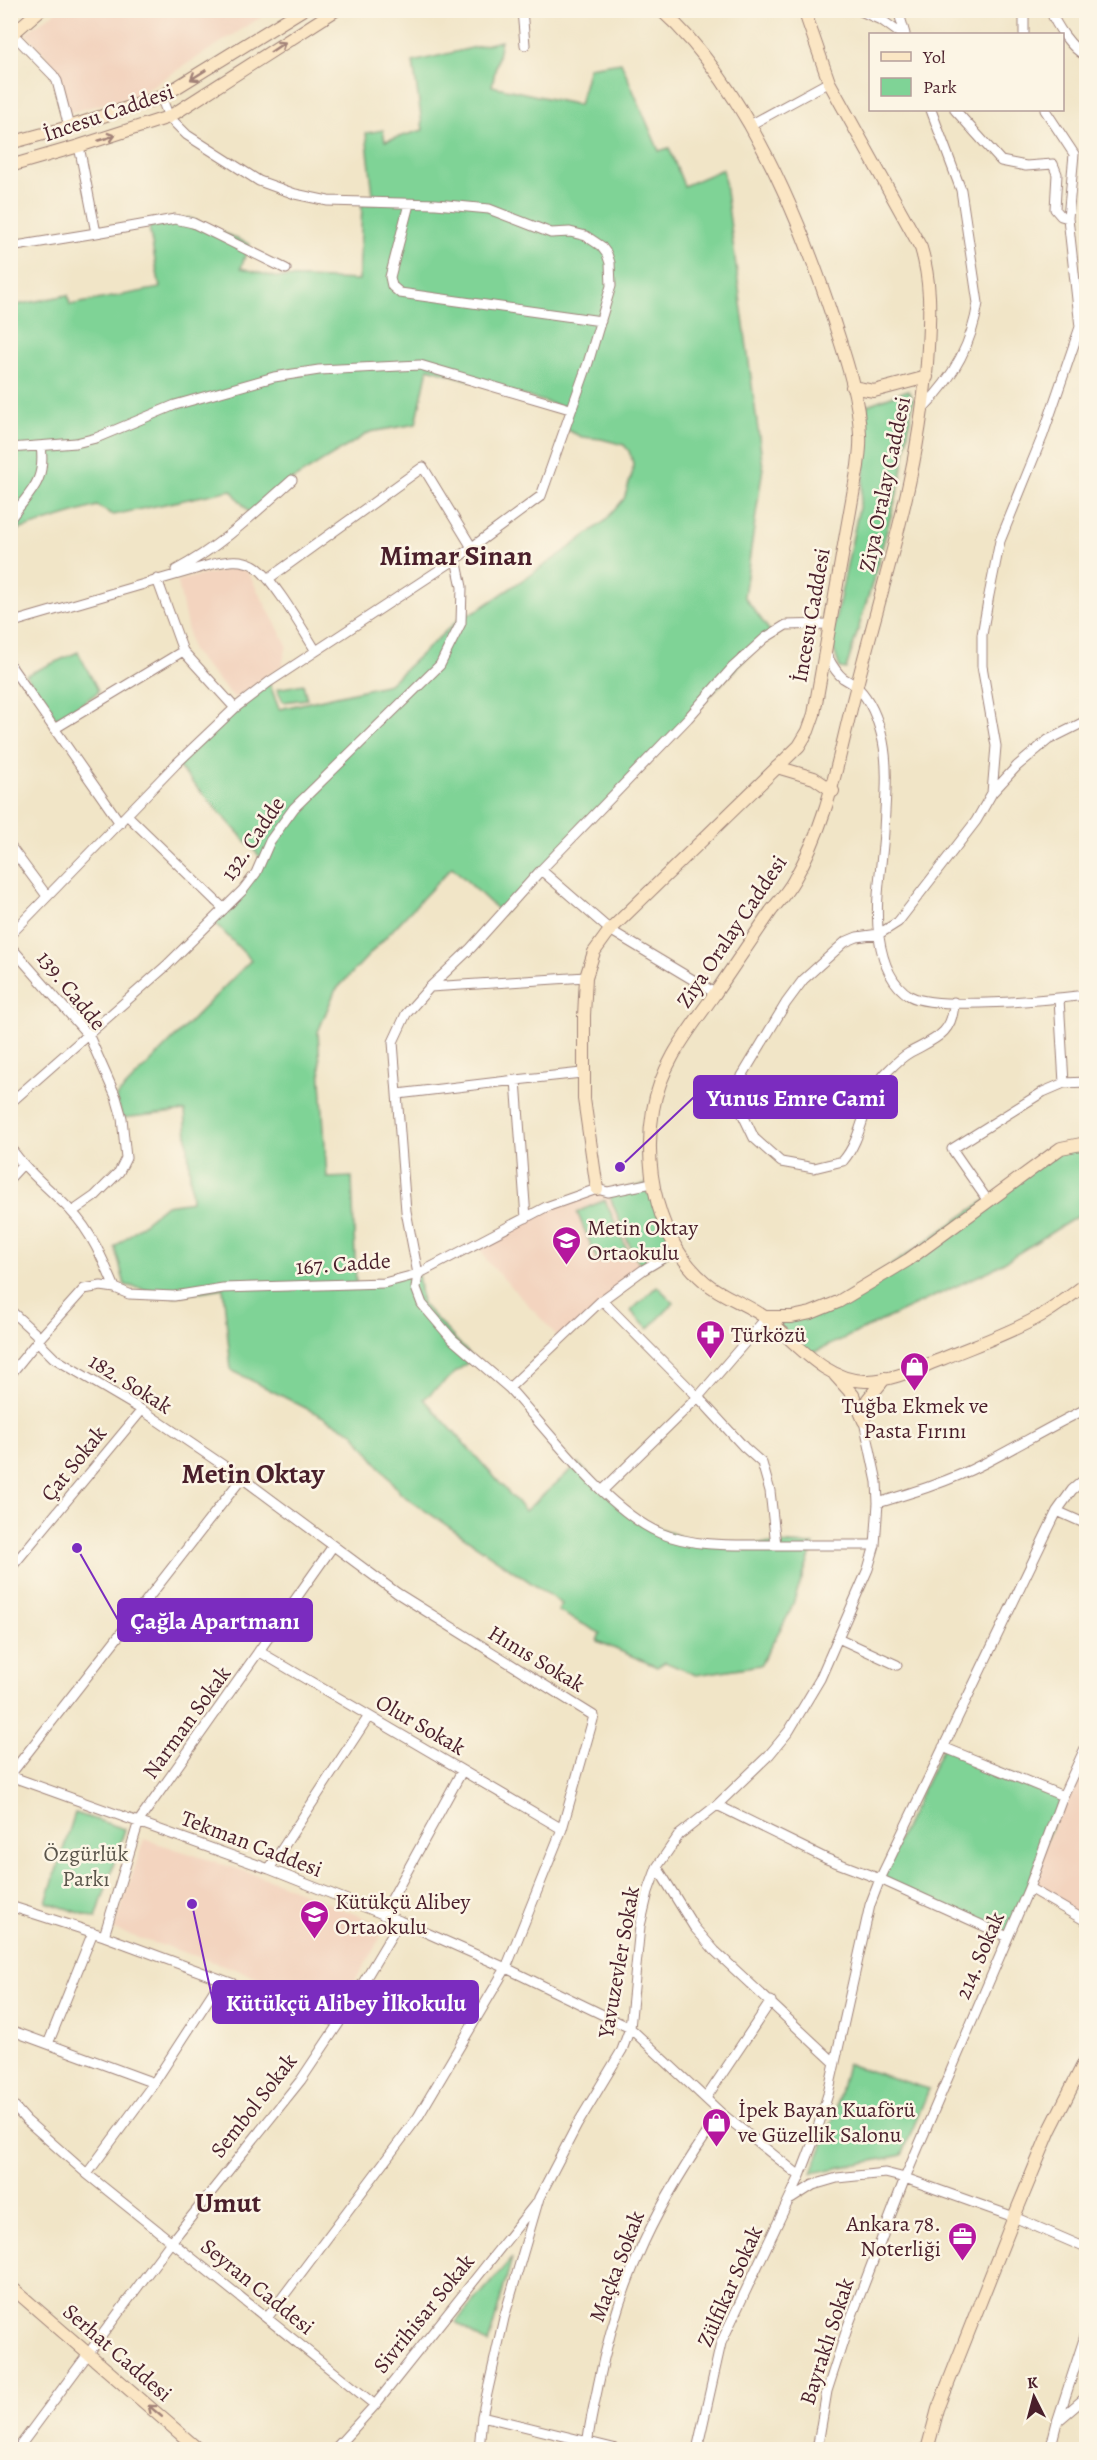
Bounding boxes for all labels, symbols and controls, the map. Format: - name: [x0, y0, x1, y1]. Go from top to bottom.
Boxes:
- legend: [869, 33, 1064, 111]
- one-way arrow: [269, 41, 286, 53]
- text: Yol: [922, 45, 946, 69]
- one-way arrow: [190, 68, 207, 81]
- text: Park: [923, 75, 957, 99]
- street label: İncesu Caddesi: [39, 77, 178, 149]
- one-way arrow: [97, 131, 116, 142]
- street label: Ziya Oralay Caddesi: [852, 394, 918, 575]
- district label: Mimar Sinan: [380, 537, 533, 575]
- street label: İncesu Caddesi: [784, 545, 838, 685]
- street label: 132. Cadde: [214, 791, 292, 886]
- street label: Ziya Oralay Caddesi: [670, 849, 794, 1014]
- street label: 139. Cadde: [30, 944, 113, 1037]
- callout: Yunus Emre Cami: [694, 1076, 897, 1118]
- text: Yunus Emre Cami: [705, 1082, 886, 1114]
- place label: Metin Oktay Ortaokulu: [587, 1213, 698, 1268]
- school or university icon: Metin Oktay Ortaokulu: [550, 1224, 582, 1266]
- street label: 167. Cadde: [295, 1246, 392, 1282]
- pharmacy icon: Türközü: [694, 1318, 726, 1360]
- place label: Türközü: [731, 1320, 806, 1350]
- street label: 182. Sokak: [83, 1346, 178, 1421]
- shop icon: Tuğba Ekmek ve Pasta Fırını: [899, 1350, 931, 1392]
- place label: Tuğba Ekmek ve Pasta Fırını: [842, 1391, 988, 1446]
- street label: Çat Sokak: [34, 1419, 114, 1508]
- district label: Metin Oktay: [182, 1455, 325, 1493]
- callout: Çağla Apartmanı: [118, 1599, 312, 1641]
- text: Çağla Apartmanı: [130, 1605, 300, 1637]
- street label: Hınıs Sokak: [482, 1618, 591, 1700]
- street label: Narman Sokak: [136, 1660, 238, 1785]
- street label: Olur Sokak: [370, 1687, 471, 1763]
- street label: Tekman Caddesi: [177, 1803, 327, 1885]
- park label: Özgürlük Parkı: [44, 1839, 129, 1894]
- street label: Yavuzevler Sokak: [591, 1884, 647, 2041]
- place label: Kütükçü Alibey Ortaokulu: [335, 1887, 471, 1942]
- school or university icon: Kütükçü Alibey Ortaokulu: [298, 1898, 330, 1940]
- street label: 214. Sokak: [948, 1907, 1012, 2004]
- callout: Kütükçü Alibey İlkokulu: [213, 1981, 478, 2023]
- text: Kütükçü Alibey İlkokulu: [226, 1987, 467, 2019]
- street label: Sembol Sokak: [203, 2047, 304, 2164]
- place label: İpek Bayan Kuaförü ve Güzellik Salonu: [737, 2095, 916, 2150]
- shop icon: İpek Bayan Kuaförü ve Güzellik Salonu: [701, 2106, 733, 2148]
- district label: Umut: [195, 2184, 261, 2222]
- street label: Maçka Sokak: [582, 2206, 652, 2326]
- place label: Ankara 78. Noterliği: [845, 2209, 941, 2264]
- office icon: Ankara 78. Noterliği: [946, 2220, 978, 2262]
- street label: Zülfikar Sokak: [690, 2221, 770, 2352]
- street label: Seyran Caddesi: [194, 2232, 321, 2342]
- street label: Sivrihisar Sokak: [366, 2248, 481, 2380]
- street label: Bayraklı Sokak: [792, 2274, 862, 2409]
- street label: Serhat Caddesi: [56, 2297, 178, 2409]
- north arrow: [1004, 2367, 1064, 2427]
- text: K: [1026, 2372, 1039, 2395]
- one-way arrow: [147, 2405, 163, 2418]

